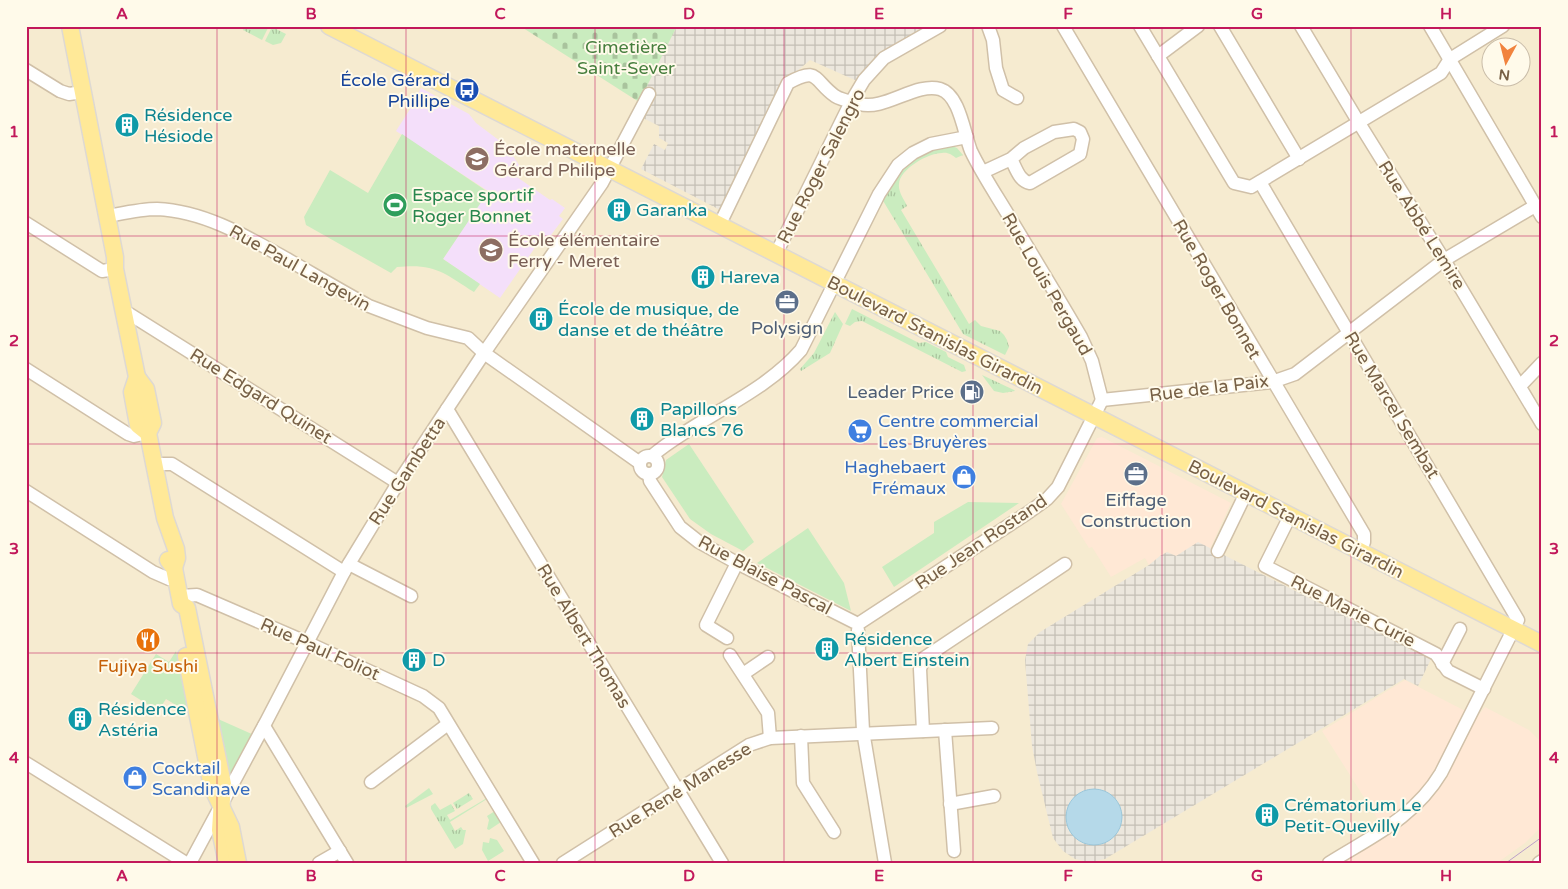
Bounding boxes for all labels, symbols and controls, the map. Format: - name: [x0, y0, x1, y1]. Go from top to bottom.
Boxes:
- text: A: [116, 4, 128, 24]
- text: B: [305, 4, 317, 24]
- text: C: [494, 4, 506, 24]
- text: D: [683, 4, 695, 24]
- text: E: [874, 4, 884, 24]
- text: F: [1063, 4, 1073, 24]
- text: G: [1251, 4, 1263, 24]
- text: H: [1440, 4, 1452, 24]
- park label: Cimetière Saint-Sever: [577, 36, 675, 79]
- north arrow: [1480, 38, 1530, 88]
- text: N: [1498, 65, 1511, 84]
- place label: École Gérard Phillipe: [340, 69, 450, 112]
- bus stop icon: École Gérard Phillipe: [454, 77, 480, 103]
- street label: Rue Roger Salengro: [772, 85, 870, 247]
- place label: Résidence Hésiode: [144, 104, 232, 147]
- building icon: Résidence Hésiode: [114, 112, 140, 138]
- text: 1: [9, 122, 19, 142]
- text: 1: [1549, 122, 1559, 142]
- place label: École maternelle Gérard Philipe: [494, 138, 636, 181]
- school or university icon: École maternelle Gérard Philipe: [464, 146, 490, 172]
- street label: Rue Abbé Lemire: [1373, 156, 1471, 294]
- place label: Espace sportif Roger Bonnet: [412, 184, 534, 227]
- sports icon: Espace sportif Roger Bonnet: [382, 192, 408, 218]
- building icon: Garanka: [606, 197, 632, 223]
- place label: Garanka: [636, 199, 707, 221]
- street label: Rue Louis Pergaud: [997, 209, 1097, 359]
- street label: Rue Roger Bonnet: [1168, 215, 1266, 363]
- street label: Rue Paul Langevin: [225, 220, 375, 316]
- place label: École élémentaire Ferry - Meret: [508, 229, 660, 272]
- school or university icon: École élémentaire Ferry - Meret: [478, 237, 504, 263]
- building icon: Hareva: [690, 264, 716, 290]
- place label: Hareva: [720, 266, 780, 288]
- street label: Boulevard Stanislas Girardin: [823, 271, 1047, 399]
- office icon: Polysign: [774, 289, 800, 315]
- place label: École de musique, de danse et de théâtre: [558, 298, 739, 341]
- building icon: École de musique, de danse et de théâtre: [528, 306, 554, 332]
- place label: Polysign: [751, 317, 823, 339]
- street label: Rue Marcel Sembat: [1339, 328, 1445, 483]
- text: 2: [9, 331, 19, 351]
- text: 2: [1549, 331, 1559, 351]
- street label: Rue Edgard Quinet: [186, 343, 336, 449]
- street label: Rue de la Paix: [1148, 370, 1270, 406]
- fuel station icon: Leader Price: [959, 379, 985, 405]
- place label: Leader Price: [847, 381, 954, 403]
- place label: Papillons Blancs 76: [660, 398, 743, 441]
- building icon: Papillons Blancs 76: [629, 406, 655, 432]
- place label: Centre commercial Les Bruyères: [878, 410, 1039, 453]
- street label: Rue Gambetta: [364, 413, 450, 529]
- supermarket icon: Centre commercial Les Bruyères: [847, 418, 873, 444]
- street label: Boulevard Stanislas Girardin: [1184, 455, 1408, 583]
- place label: Haghebaert Frémaux: [844, 456, 946, 499]
- office icon: Eiffage Construction: [1123, 461, 1149, 487]
- shop icon: Haghebaert Frémaux: [951, 464, 977, 490]
- place label: Eiffage Construction: [1081, 489, 1191, 532]
- street label: Rue Jean Rostand: [911, 490, 1051, 594]
- street label: Rue Blaise Pascal: [694, 531, 836, 619]
- text: 3: [9, 539, 19, 559]
- text: 3: [1549, 539, 1559, 559]
- street label: Rue Albert Thomas: [532, 560, 636, 712]
- street label: Rue Marie Curie: [1287, 570, 1419, 652]
- street label: Rue Paul Foliot: [257, 613, 383, 685]
- restaurant icon: Fujiya Sushi: [135, 627, 161, 653]
- place label: Résidence Albert Einstein: [844, 628, 970, 671]
- building icon: Résidence Albert Einstein: [814, 636, 840, 662]
- building icon: D: [401, 647, 427, 673]
- place label: D: [432, 649, 446, 671]
- place label: Fujiya Sushi: [98, 655, 198, 677]
- place label: Résidence Astéria: [98, 698, 186, 741]
- building icon: Résidence Astéria: [67, 706, 93, 732]
- street label: Rue René Manesse: [605, 737, 755, 843]
- text: 4: [9, 748, 19, 768]
- text: 4: [1549, 748, 1559, 768]
- place label: Cocktail Scandinave: [152, 757, 250, 800]
- shop icon: Cocktail Scandinave: [122, 765, 148, 791]
- place label: Crématorium Le Petit-Quevilly: [1284, 794, 1421, 837]
- building icon: Crématorium Le Petit-Quevilly: [1254, 802, 1280, 828]
- text: A: [116, 866, 128, 886]
- text: B: [305, 866, 317, 886]
- text: C: [494, 866, 506, 886]
- text: D: [683, 866, 695, 886]
- text: E: [874, 866, 884, 886]
- text: F: [1063, 866, 1073, 886]
- text: G: [1251, 866, 1263, 886]
- text: H: [1440, 866, 1452, 886]

